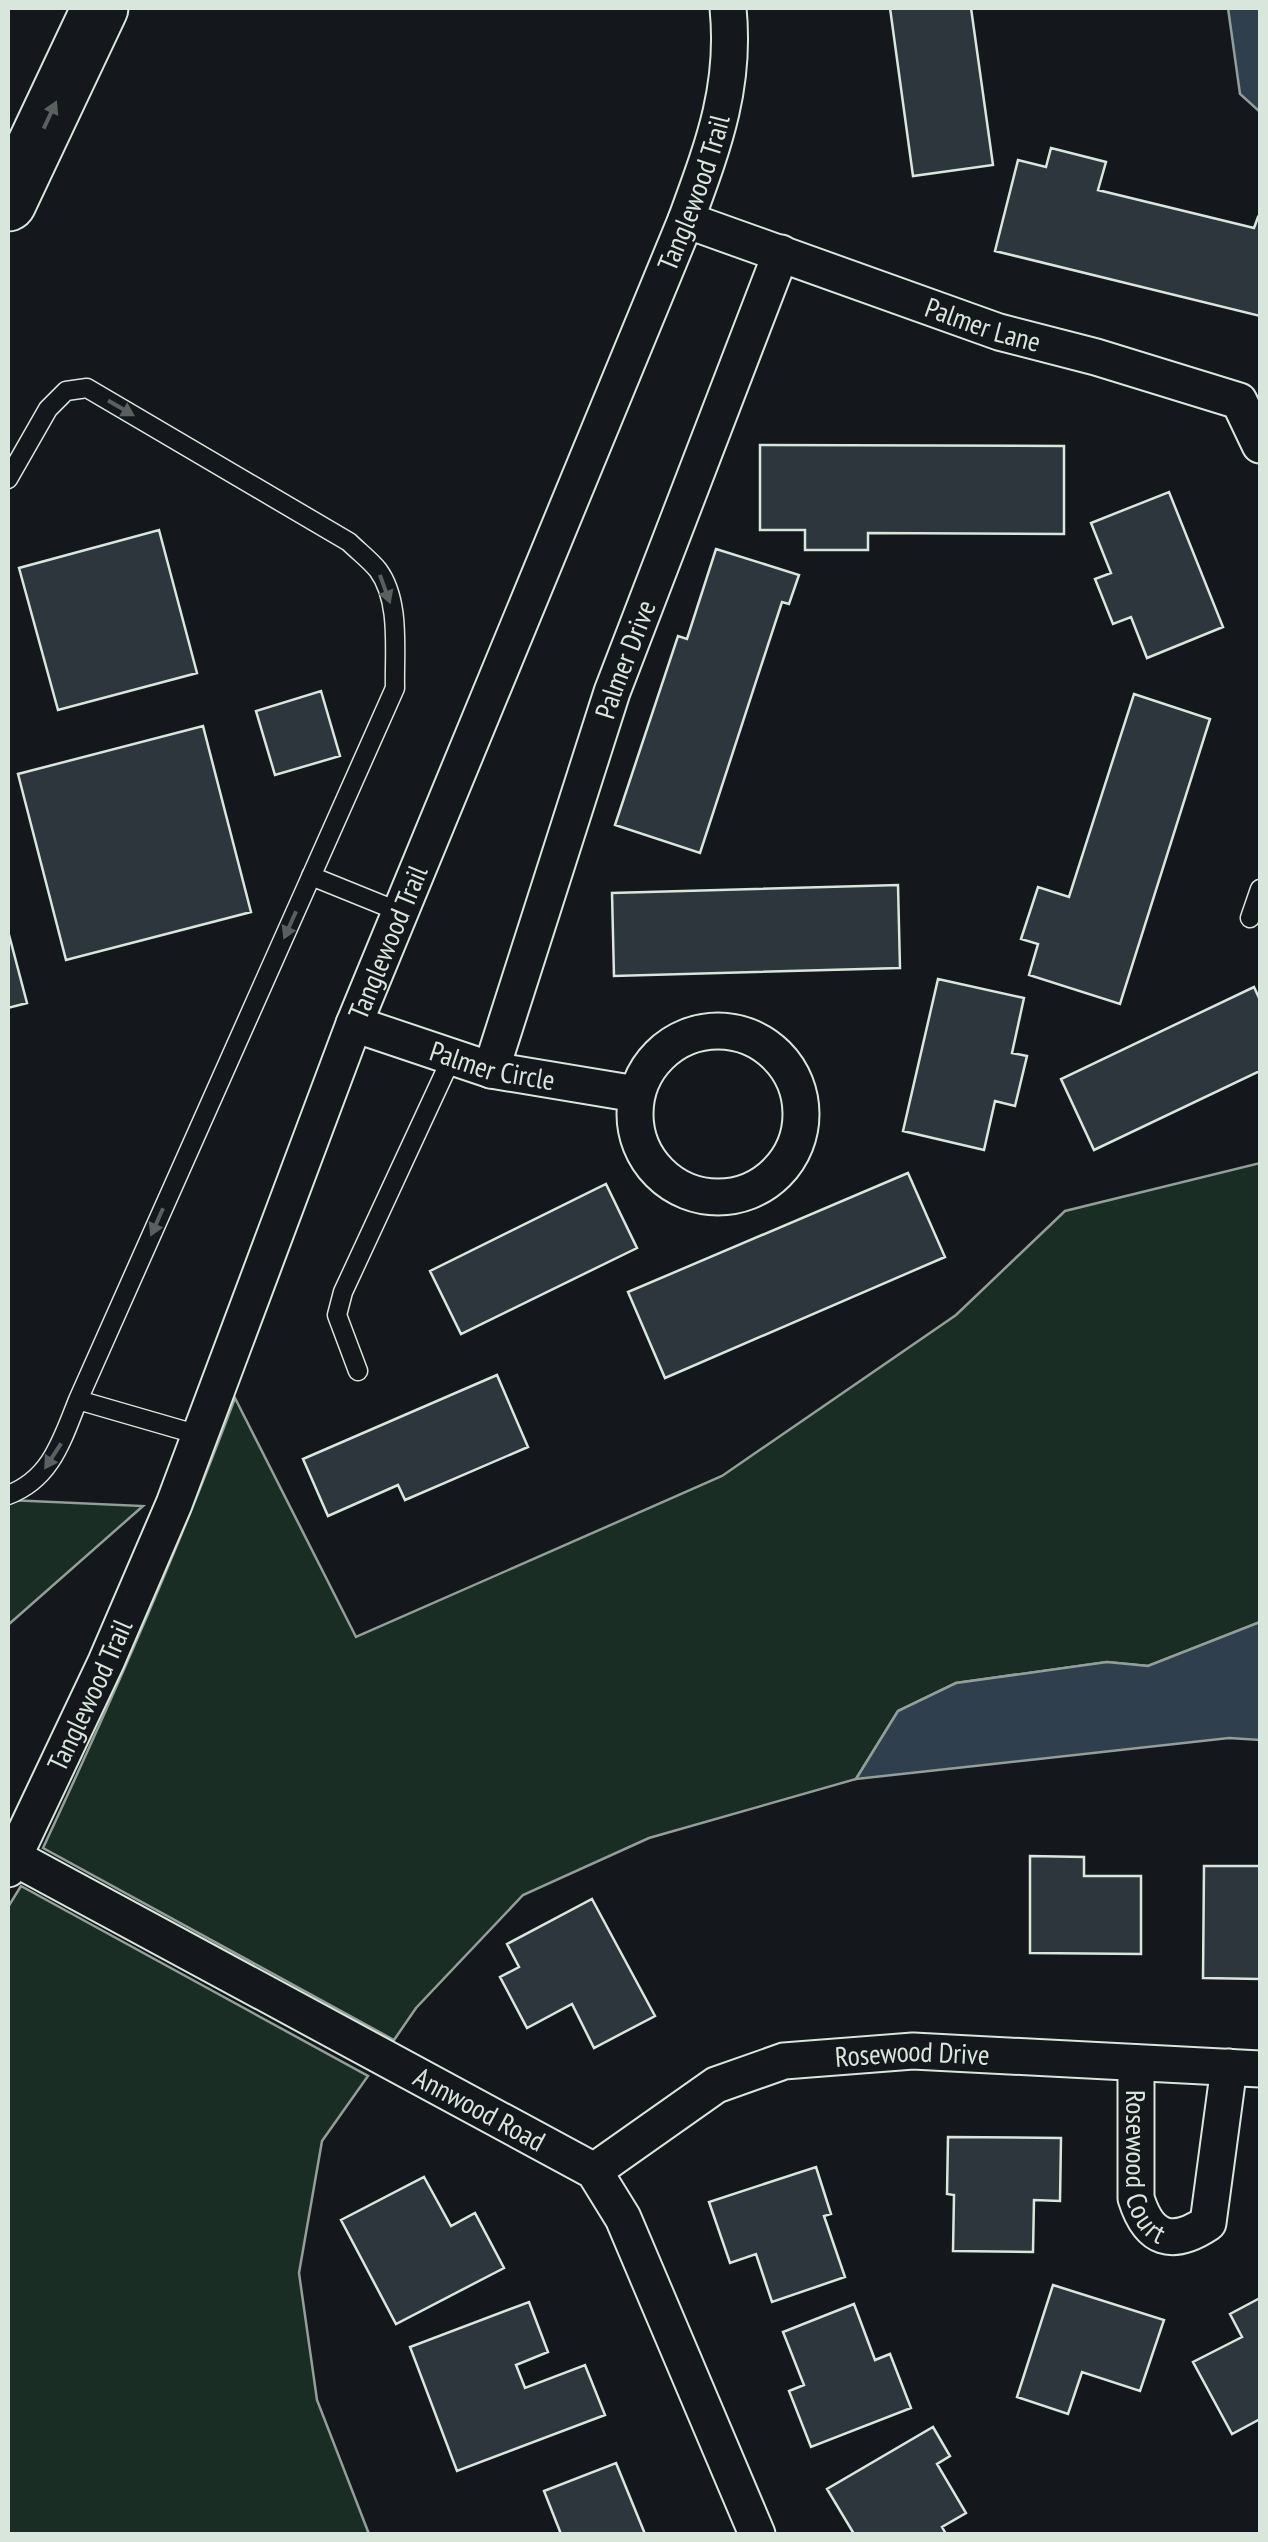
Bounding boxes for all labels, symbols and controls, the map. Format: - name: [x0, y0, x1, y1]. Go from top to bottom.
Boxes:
- one-way arrow: [41, 101, 58, 130]
- street label: Tanglewood Trail: [648, 110, 738, 276]
- street label: Palmer Lane: [920, 288, 1045, 360]
- one-way arrow: [107, 399, 135, 416]
- one-way arrow: [378, 574, 393, 604]
- street label: Palmer Drive: [586, 595, 664, 723]
- street label: Tanglewood Trail: [339, 859, 436, 1025]
- one-way arrow: [281, 911, 298, 940]
- street label: Palmer Circle: [425, 1032, 558, 1098]
- one-way arrow: [149, 1207, 165, 1237]
- one-way arrow: [43, 1442, 63, 1469]
- street label: Tanglewood Trail: [38, 1613, 140, 1777]
- street label: Rosewood Drive: [834, 2032, 991, 2075]
- street label: Annwood Road: [407, 2058, 552, 2159]
- street label: Rosewood Court: [1118, 2090, 1172, 2252]

